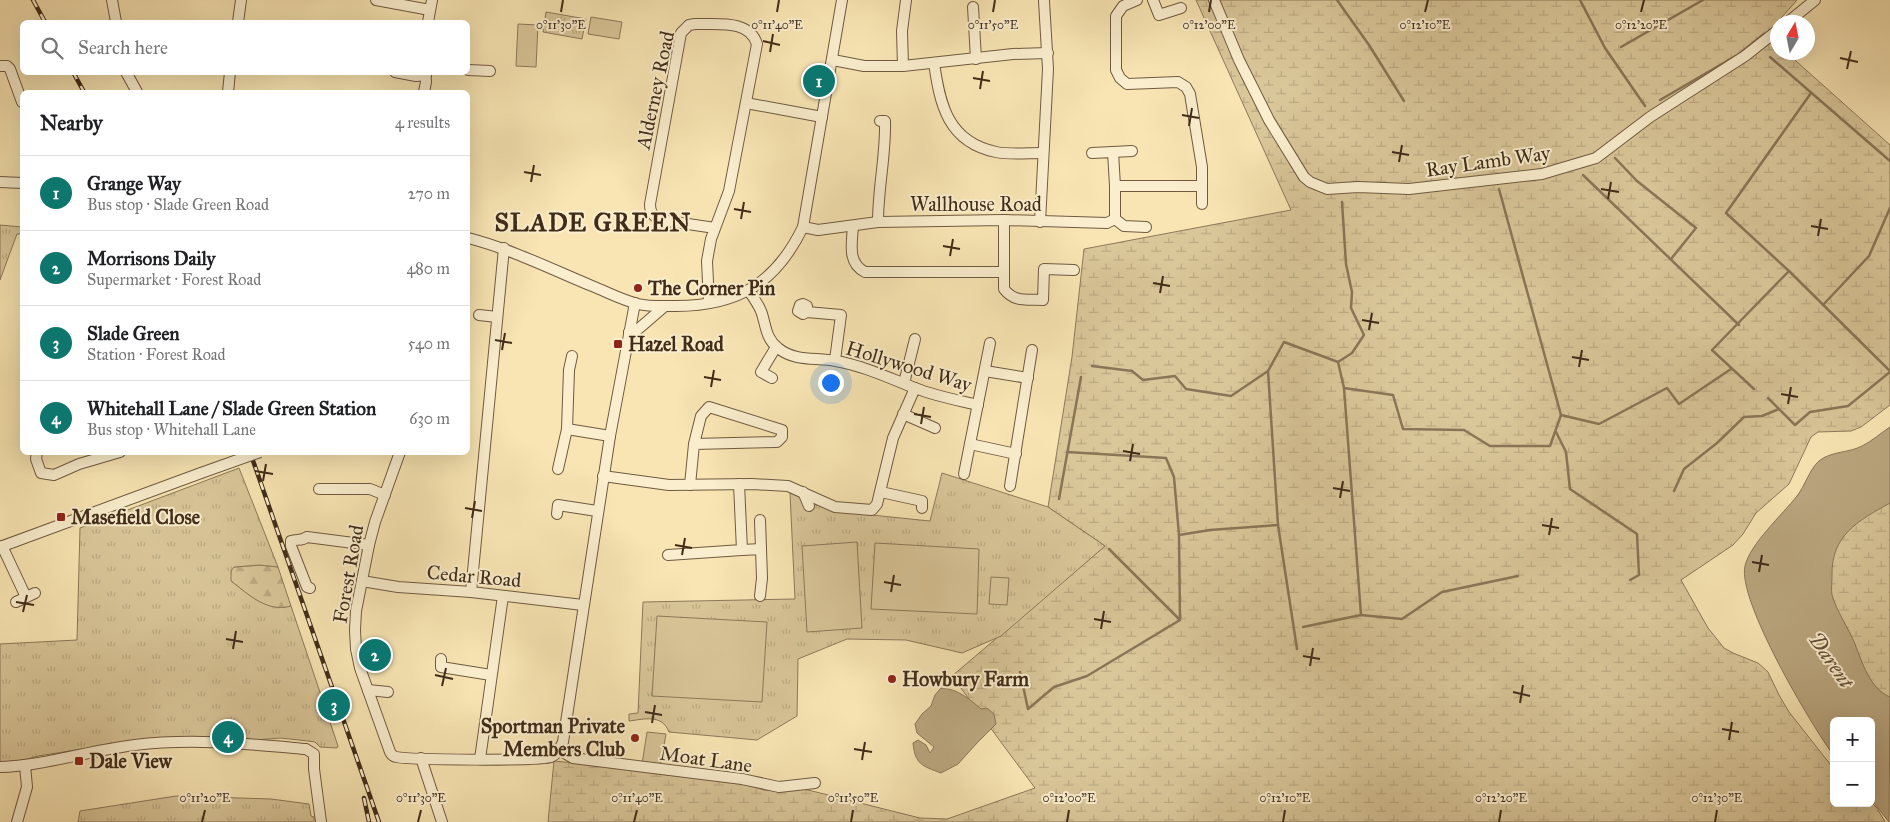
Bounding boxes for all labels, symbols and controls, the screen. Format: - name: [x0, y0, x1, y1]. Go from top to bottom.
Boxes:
- north arrow: [1770, 15, 1815, 60]
- text: 0°11'30"E: [536, 18, 586, 32]
- text: 0°11'40"E: [751, 18, 803, 32]
- text: 0°11'50"E: [968, 18, 1019, 32]
- text: 0°12'00"E: [1182, 18, 1236, 32]
- text: 0°12'10"E: [1400, 18, 1451, 32]
- text: 0°12'20"E: [1615, 18, 1667, 32]
- search box: [20, 20, 470, 75]
- street label: Alderney Road: [631, 29, 679, 152]
- icon: search: [38, 34, 66, 62]
- text: Search here: [78, 36, 168, 59]
- pin: 1: [803, 62, 835, 100]
- text: Nearby: [40, 110, 103, 136]
- text: 4 results: [395, 113, 450, 132]
- street label: Ray Lamb Way: [1424, 140, 1552, 182]
- text: Grange Way: [87, 172, 181, 195]
- text: 1: [53, 184, 59, 203]
- text: 270 m: [408, 184, 450, 203]
- street label: Wallhouse Road: [910, 192, 1042, 216]
- text: Bus stop · Slade Green Road: [87, 195, 269, 214]
- district label: SLADE GREEN: [495, 207, 692, 238]
- text: Morrisons Daily: [87, 247, 215, 270]
- text: 2: [52, 259, 60, 278]
- text: 480 m: [406, 259, 450, 278]
- text: Supermarket · Forest Road: [87, 270, 261, 289]
- place label: The Corner Pin: [647, 276, 776, 300]
- marker: The Corner Pin: [632, 282, 644, 294]
- text: Slade Green: [87, 322, 180, 345]
- place label: Hazel Road: [628, 332, 725, 356]
- text: 3: [53, 334, 59, 353]
- text: 540 m: [408, 334, 450, 353]
- street label: Hollywood Way: [843, 335, 975, 397]
- marker: Hazel Road: [612, 338, 624, 350]
- text: Station · Forest Road: [87, 345, 226, 364]
- your location: [818, 370, 844, 396]
- text: Whitehall Lane / Slade Green Station: [87, 397, 376, 420]
- text: 4: [52, 409, 60, 428]
- text: 630 m: [409, 409, 450, 428]
- text: Bus stop · Whitehall Lane: [87, 420, 256, 439]
- place label: Masefield Close: [71, 505, 201, 529]
- marker: Masefield Close: [55, 511, 67, 523]
- street label: Forest Road: [328, 523, 368, 625]
- street label: Cedar Road: [426, 560, 522, 592]
- water label: Darent: [1803, 627, 1860, 694]
- pin: 2: [359, 636, 391, 674]
- place label: Howbury Farm: [902, 667, 1029, 692]
- marker: Howbury Farm: [886, 673, 898, 685]
- pin: 3: [318, 686, 350, 724]
- place label: Sportman Private Members Club: [481, 714, 626, 761]
- map controls: [1830, 717, 1875, 807]
- button: +: [1830, 717, 1875, 762]
- pin: 4: [212, 718, 244, 756]
- marker: Sportman Private Members Club: [629, 732, 641, 744]
- street label: Moat Lane: [658, 741, 754, 777]
- place label: Dale View: [89, 749, 173, 773]
- marker: Dale View: [73, 755, 85, 767]
- button: −: [1830, 762, 1875, 807]
- text: 0°11'20"E: [180, 791, 231, 805]
- text: 0°11'30"E: [396, 791, 446, 805]
- text: 0°11'40"E: [611, 791, 663, 805]
- text: 0°11'50"E: [828, 791, 879, 805]
- text: 0°12'00"E: [1042, 791, 1096, 805]
- text: 0°12'10"E: [1260, 791, 1311, 805]
- text: 0°12'20"E: [1475, 791, 1527, 805]
- text: 0°12'30"E: [1692, 791, 1743, 805]

